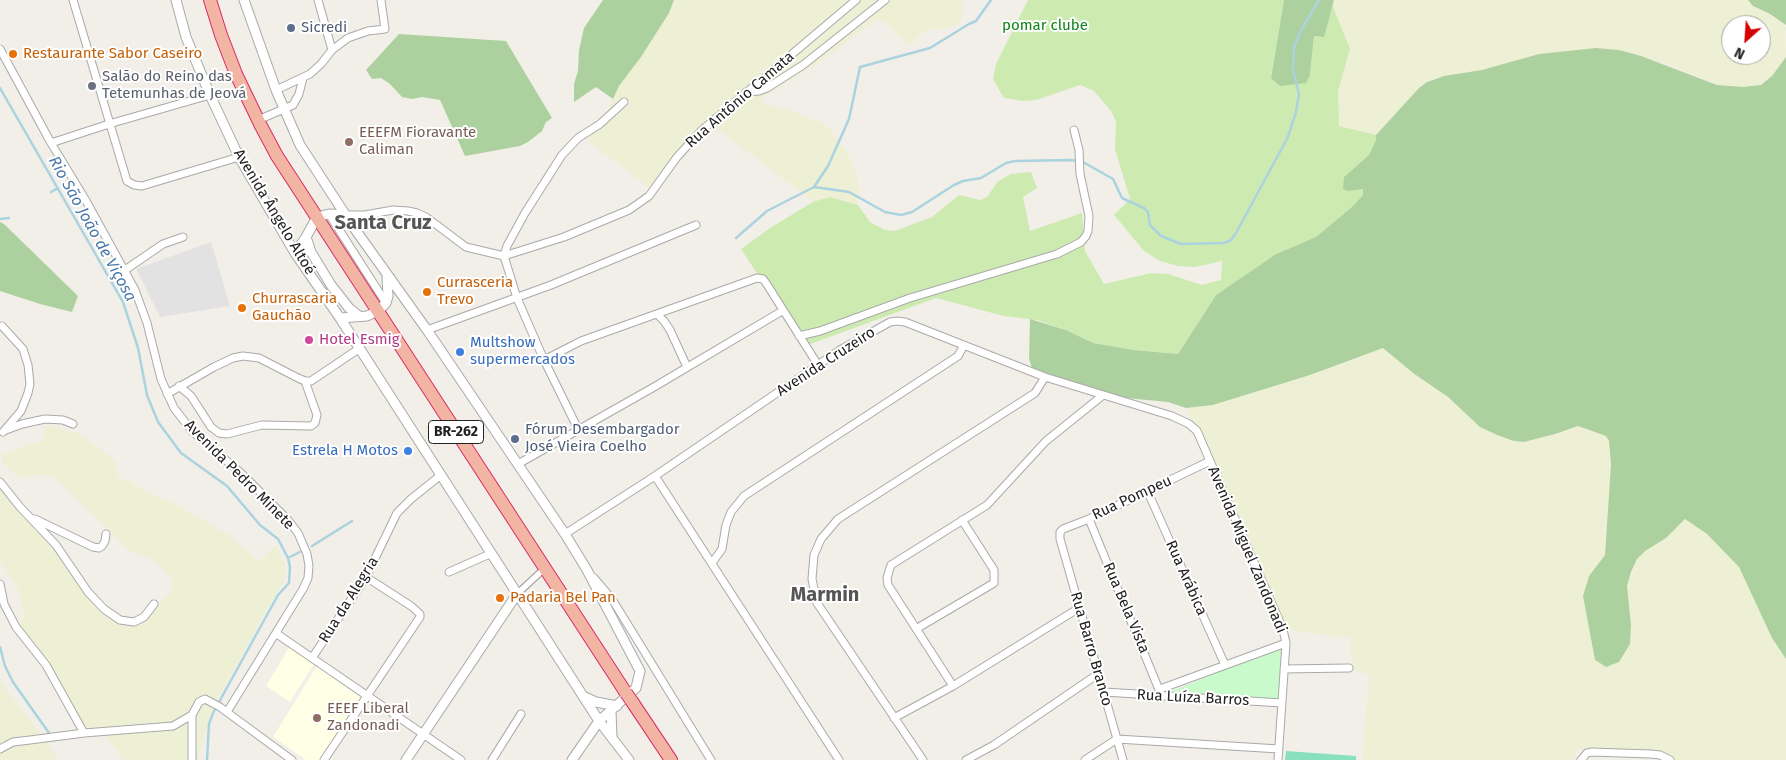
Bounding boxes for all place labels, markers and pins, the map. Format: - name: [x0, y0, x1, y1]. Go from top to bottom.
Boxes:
- place label: Sicredi: [301, 19, 347, 37]
- marker: Sicredi: [285, 22, 297, 34]
- place label: Restaurante Sabor Caseiro: [23, 45, 202, 63]
- marker: Restaurante Sabor Caseiro: [7, 48, 19, 60]
- place label: Salão do Reino das Tetemunhas de Jeová: [102, 68, 246, 103]
- marker: Salão do Reino das Tetemunhas de Jeová: [86, 80, 98, 92]
- place label: EEEFM Fioravante Caliman: [359, 124, 476, 159]
- marker: EEEFM Fioravante Caliman: [343, 136, 355, 148]
- place label: Currasceria Trevo: [437, 274, 513, 309]
- marker: Currasceria Trevo: [421, 286, 433, 298]
- place label: Churrascaria Gauchão: [252, 290, 337, 325]
- marker: Churrascaria Gauchão: [236, 302, 248, 314]
- place label: Hotel Esmig: [319, 331, 400, 349]
- marker: Hotel Esmig: [303, 334, 315, 346]
- place label: Multshow supermercados: [470, 334, 575, 369]
- marker: Multshow supermercados: [454, 346, 466, 358]
- place label: Fórum Desembargador José Vieira Coelho: [525, 421, 679, 456]
- marker: Fórum Desembargador José Vieira Coelho: [509, 433, 521, 445]
- place label: Estrela H Motos: [292, 442, 398, 460]
- marker: Estrela H Motos: [402, 445, 414, 457]
- place label: Padaria Bel Pan: [510, 589, 616, 607]
- marker: Padaria Bel Pan: [494, 592, 506, 604]
- place label: EEEF Liberal Zandonadi: [327, 700, 409, 735]
- marker: EEEF Liberal Zandonadi: [311, 712, 323, 724]

